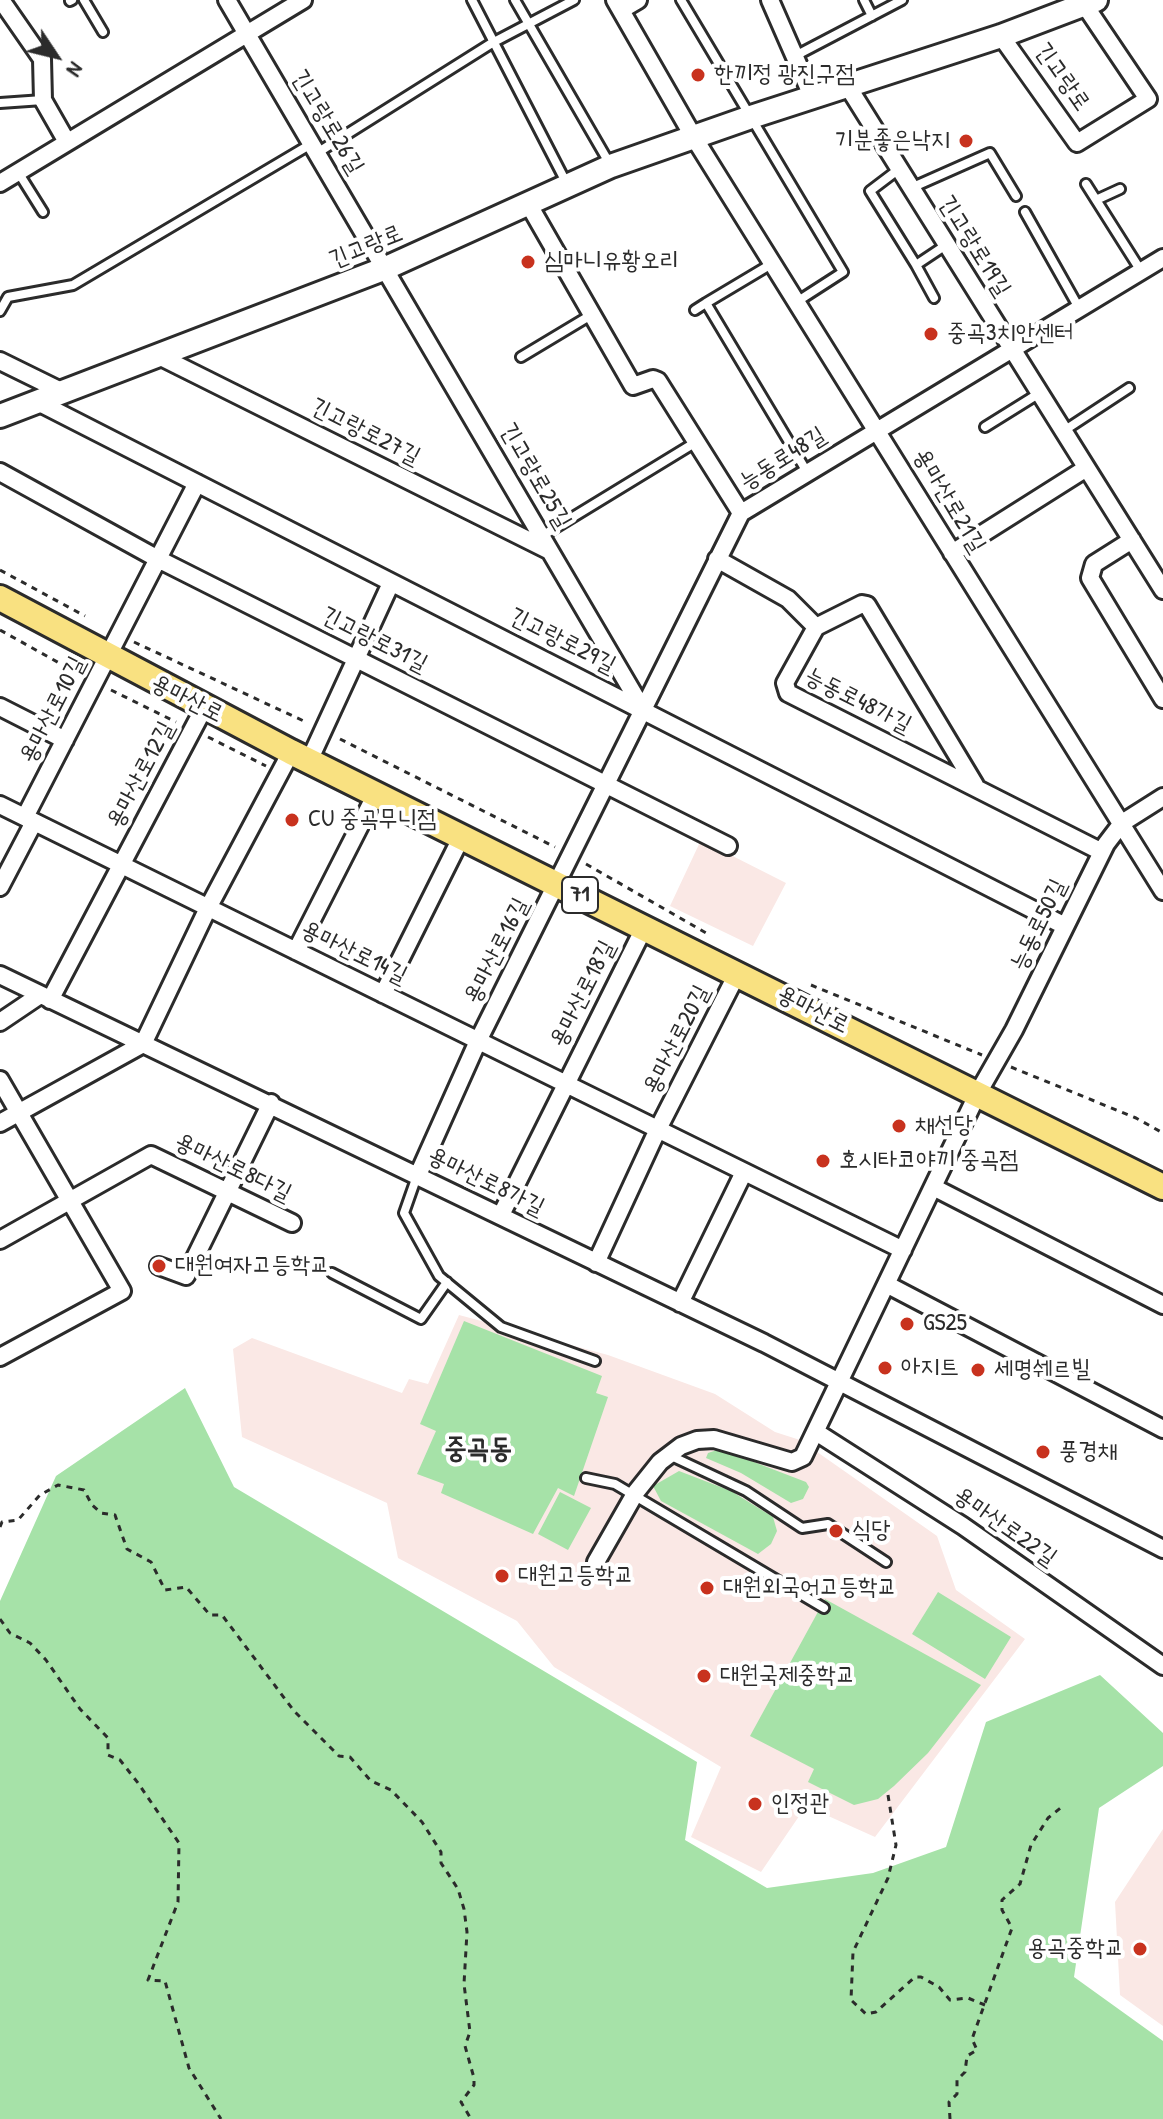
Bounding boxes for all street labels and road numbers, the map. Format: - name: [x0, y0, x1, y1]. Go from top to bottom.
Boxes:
- street label: 긴고랑로: [1028, 37, 1096, 117]
- street label: 긴고랑로26길: [284, 64, 370, 180]
- street label: 긴고랑로19길: [932, 190, 1016, 302]
- street label: 긴고랑로: [325, 219, 407, 275]
- street label: 긴고랑로27길: [305, 392, 425, 472]
- street label: 긴고랑로25길: [493, 418, 577, 534]
- street label: 능동로48길: [734, 421, 832, 497]
- street label: 용마산로21길: [907, 444, 991, 558]
- street label: 긴고랑로31길: [316, 601, 432, 679]
- street label: 긴고랑로29길: [504, 602, 620, 680]
- street label: 용마산로10길: [14, 652, 92, 768]
- street label: 능동로48가길: [800, 662, 916, 740]
- street label: 용마산로: [146, 669, 228, 729]
- street label: 용마산로12길: [101, 717, 181, 833]
- street label: 능동로50길: [1005, 875, 1073, 975]
- road number: 71: [562, 877, 598, 913]
- street label: 용마산로16길: [458, 893, 536, 1009]
- street label: 용마산로14길: [296, 915, 412, 991]
- street label: 용마산로18길: [544, 936, 622, 1052]
- street label: 용마산로: [772, 980, 854, 1040]
- street label: 용마산로20길: [637, 981, 717, 1099]
- street label: 용마산로8다길: [170, 1127, 296, 1209]
- street label: 용마산로8가길: [423, 1141, 549, 1223]
- street label: 용마산로22길: [948, 1481, 1062, 1573]

